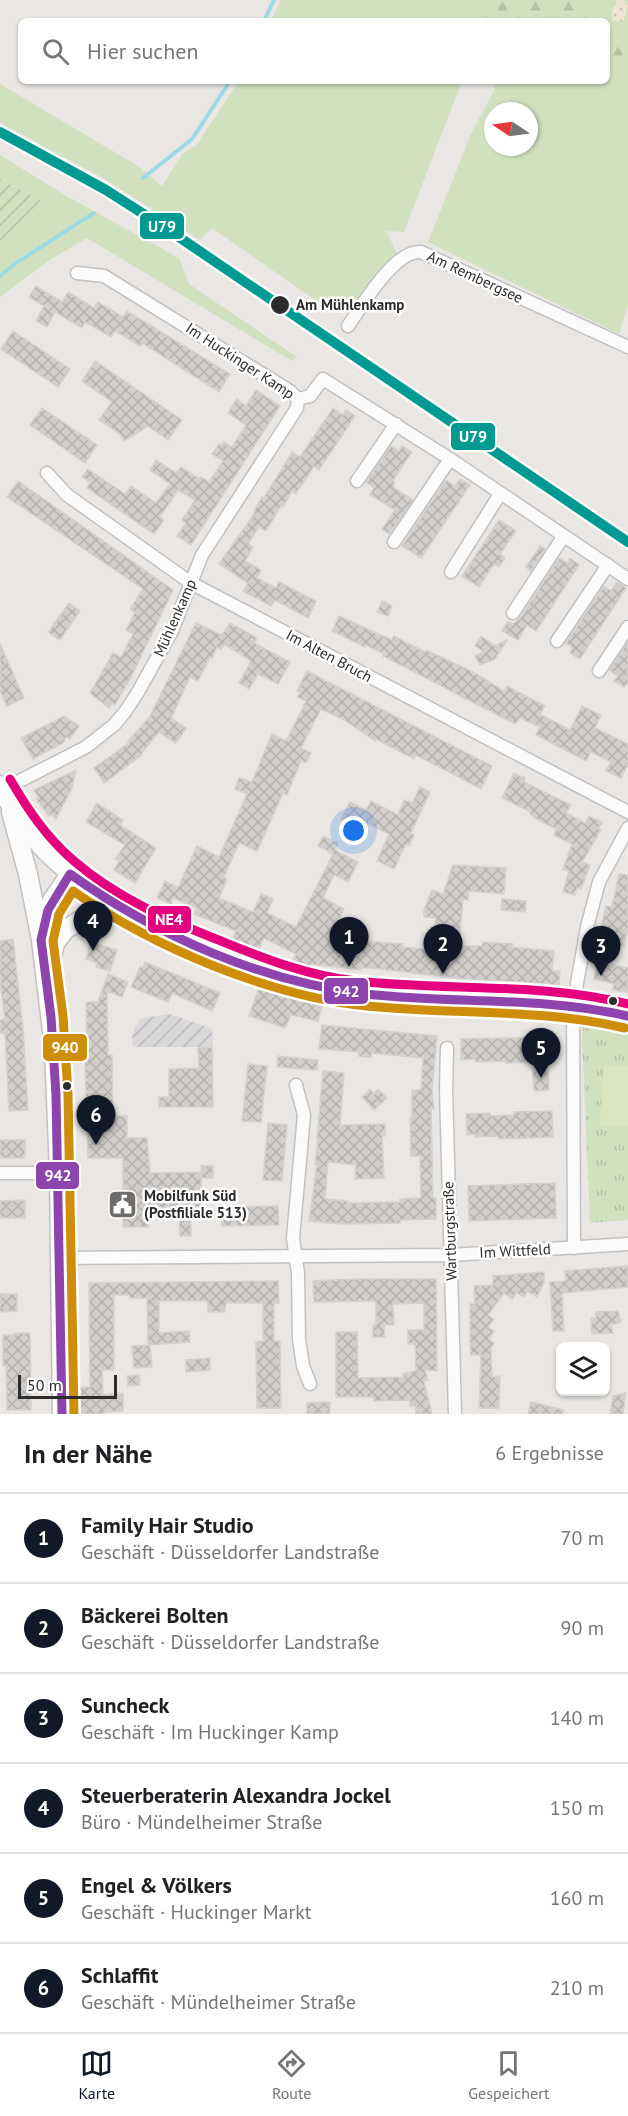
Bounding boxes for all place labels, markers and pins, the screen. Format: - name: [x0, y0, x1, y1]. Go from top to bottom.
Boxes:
- marker: Am Mühlenkamp: [269, 294, 291, 316]
- place label: Am Mühlenkamp: [296, 295, 404, 314]
- pin: 4: [74, 902, 112, 951]
- pin: 1: [330, 918, 368, 967]
- pin: 2: [424, 924, 462, 974]
- pin: 3: [582, 926, 620, 976]
- unlabelled marker: [607, 995, 619, 1007]
- pin: 5: [522, 1028, 560, 1078]
- unlabelled marker: [61, 1080, 73, 1092]
- pin: 6: [76, 1096, 116, 1145]
- place label: Mobilfunk Süd (Postfiliale 513): [144, 1186, 247, 1222]
- public building icon: Mobilfunk Süd (Postfiliale 513): [107, 1189, 139, 1221]

